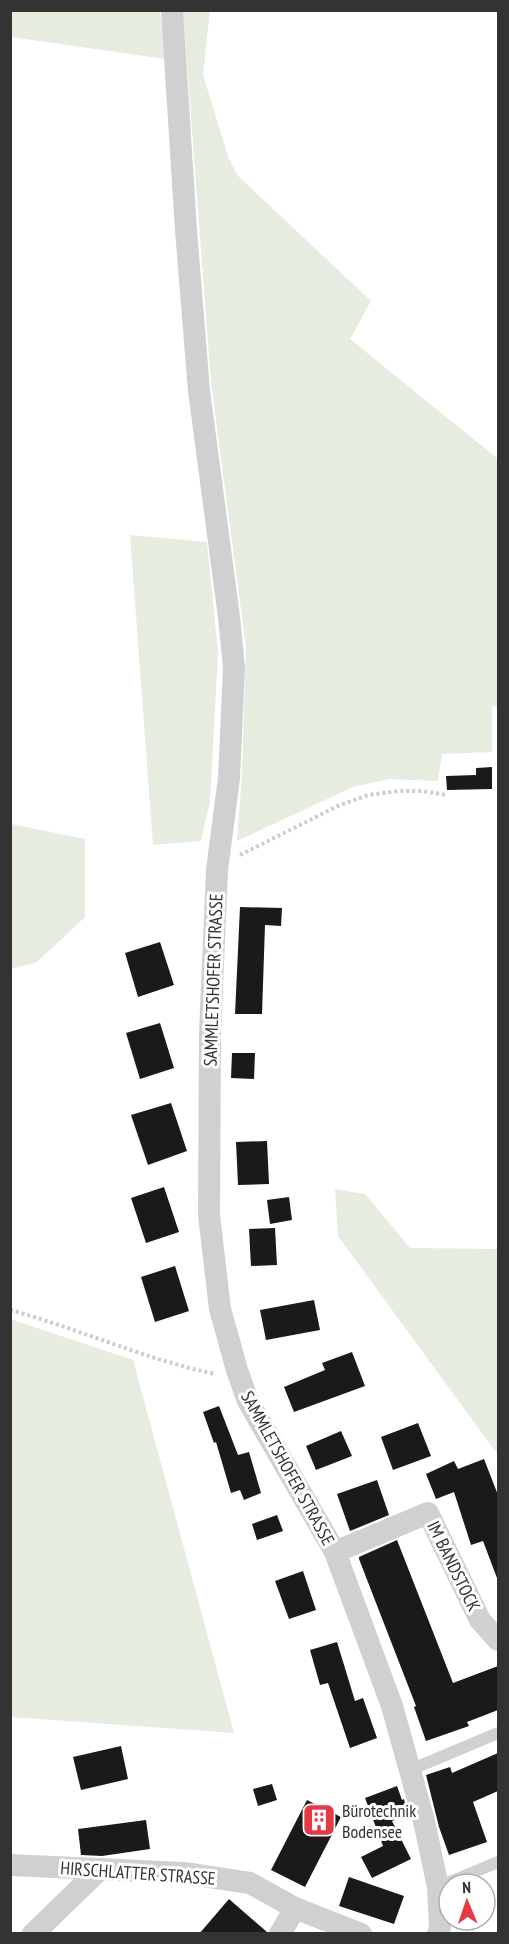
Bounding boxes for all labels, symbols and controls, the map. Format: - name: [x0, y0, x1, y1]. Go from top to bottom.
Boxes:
- street label: SAMMLETSHOFER STRASSE: [198, 893, 228, 1067]
- street label: SAMMLETSHOFER STRASSE: [236, 1387, 340, 1549]
- street label: IM BANDSTOCK: [422, 1517, 486, 1615]
- place label: Bürotechnik Bodensee: [342, 1799, 416, 1843]
- building icon: Bürotechnik Bodensee: [301, 1802, 337, 1838]
- street label: HIRSCHLATTER STRASSE: [60, 1856, 216, 1890]
- north arrow: [437, 1872, 497, 1932]
- text: N: [462, 1877, 471, 1897]

